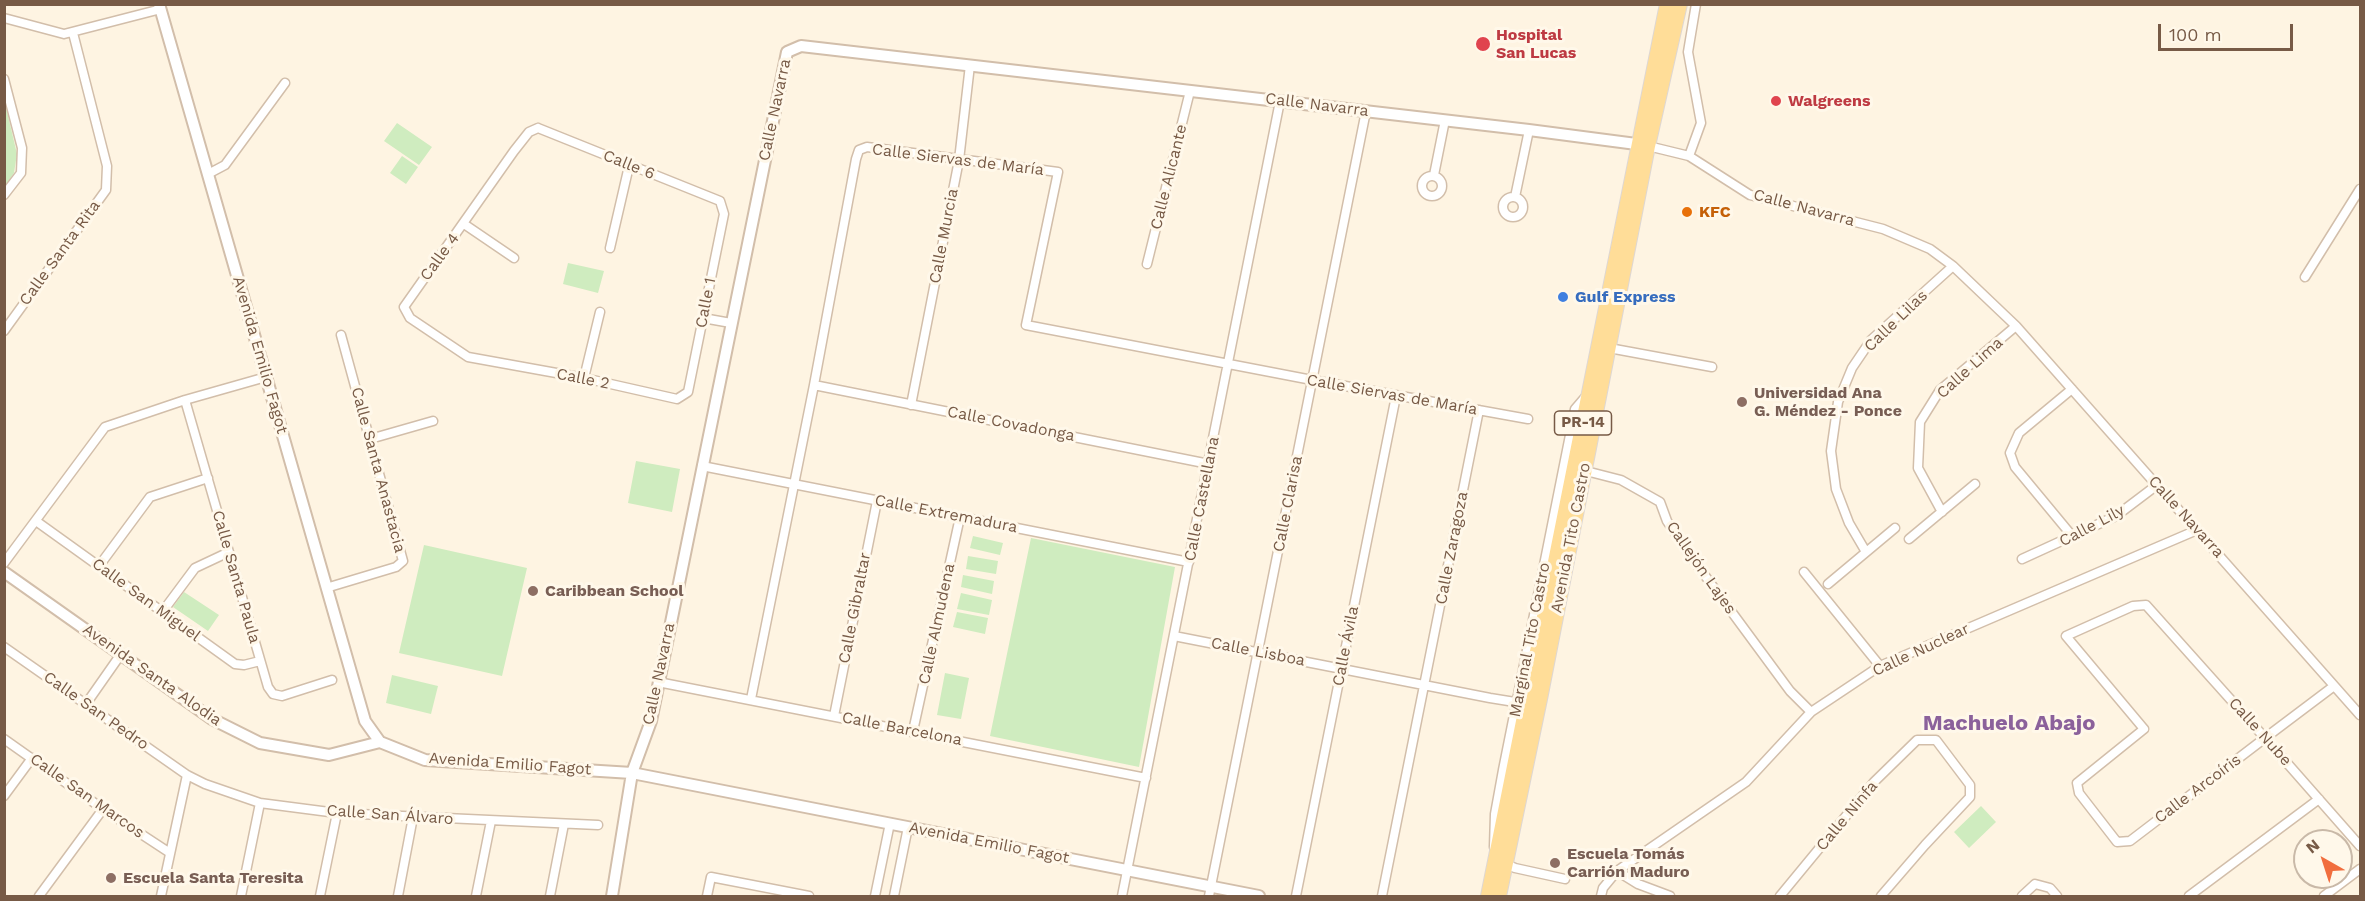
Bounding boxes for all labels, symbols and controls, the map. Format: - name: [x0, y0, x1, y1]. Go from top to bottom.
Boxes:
- scale bar: [2161, 12, 2296, 50]
- text: 100 m: [2169, 24, 2222, 45]
- place label: Hospital San Lucas: [1496, 25, 1576, 63]
- marker: Hospital San Lucas: [1474, 35, 1492, 53]
- street label: Calle Navarra: [755, 57, 795, 163]
- street label: Calle Navarra: [1264, 89, 1370, 121]
- place label: Walgreens: [1788, 91, 1871, 111]
- marker: Walgreens: [1769, 94, 1783, 108]
- street label: Calle Alicante: [1147, 122, 1191, 232]
- street label: Calle Siervas de María: [871, 140, 1045, 180]
- street label: Calle 6: [600, 146, 658, 184]
- street label: Calle Navarra: [1751, 185, 1857, 231]
- street label: Calle Murcia: [925, 187, 963, 285]
- street label: Calle Santa Rita: [15, 197, 105, 309]
- place label: KFC: [1699, 202, 1731, 222]
- marker: KFC: [1680, 205, 1694, 219]
- street label: Calle 4: [416, 229, 464, 285]
- street label: Avenida Emilio Fagot: [228, 274, 292, 436]
- street label: Calle 1: [692, 276, 720, 330]
- street label: Calle Lilas: [1860, 286, 1932, 356]
- place label: Gulf Express: [1575, 287, 1676, 307]
- marker: Gulf Express: [1556, 290, 1570, 304]
- street label: Calle Lima: [1933, 333, 2007, 403]
- street label: Calle 2: [555, 364, 611, 394]
- street label: Calle Siervas de María: [1305, 371, 1479, 419]
- place label: Universidad Ana G. Méndez - Ponce: [1754, 383, 1902, 421]
- street label: Calle Santa Anastacia: [347, 385, 409, 555]
- marker: Universidad Ana G. Méndez - Ponce: [1735, 395, 1749, 409]
- street label: Calle Covadonga: [946, 402, 1076, 446]
- road number: PR-14: [1554, 411, 1612, 435]
- street label: Calle Castellana: [1180, 435, 1224, 563]
- street label: Calle Clarisa: [1269, 454, 1307, 554]
- street label: Avenida Tito Castro: [1547, 461, 1595, 615]
- street label: Calle Navarra: [2144, 472, 2228, 562]
- street label: Calle Zaragoza: [1432, 490, 1472, 606]
- street label: Calle Extremadura: [873, 491, 1019, 537]
- street label: Calle Lily: [2056, 501, 2128, 551]
- street label: Calle Santa Paula: [208, 508, 264, 646]
- street label: Callejón Lajes: [1662, 518, 1740, 618]
- street label: Calle Gibraltar: [835, 551, 875, 665]
- street label: Calle San Miguel: [88, 554, 204, 646]
- street label: Marginal Tito Castro: [1506, 561, 1554, 719]
- street label: Calle Almudena: [915, 562, 959, 686]
- place label: Caribbean School: [545, 581, 683, 601]
- marker: Caribbean School: [526, 584, 540, 598]
- street label: Calle Ávila: [1329, 604, 1363, 688]
- street label: Calle Nuclear: [1870, 619, 1972, 681]
- street label: Avenida Santa Alodia: [79, 620, 225, 730]
- street label: Calle Navarra: [639, 621, 679, 727]
- street label: Calle Lisboa: [1209, 633, 1307, 671]
- street label: Calle San Pedro: [40, 668, 152, 754]
- street label: Calle Nube: [2224, 694, 2296, 770]
- street label: Calle Barcelona: [840, 708, 964, 750]
- district label: Machuelo Abajo: [1923, 711, 2095, 737]
- street label: Calle San Marcos: [26, 749, 148, 843]
- street label: Avenida Emilio Fagot: [428, 749, 592, 779]
- street label: Calle Arcoíris: [2151, 750, 2245, 828]
- street label: Calle Ninfa: [1812, 777, 1882, 855]
- street label: Calle San Álvaro: [326, 801, 454, 829]
- street label: Avenida Emilio Fagot: [907, 818, 1071, 868]
- north arrow: [2293, 829, 2353, 889]
- text: N: [2302, 835, 2323, 857]
- place label: Escuela Tomás Carrión Maduro: [1567, 844, 1690, 882]
- marker: Escuela Tomás Carrión Maduro: [1548, 856, 1562, 870]
- place label: Escuela Santa Teresita: [123, 868, 303, 888]
- marker: Escuela Santa Teresita: [104, 871, 118, 885]

